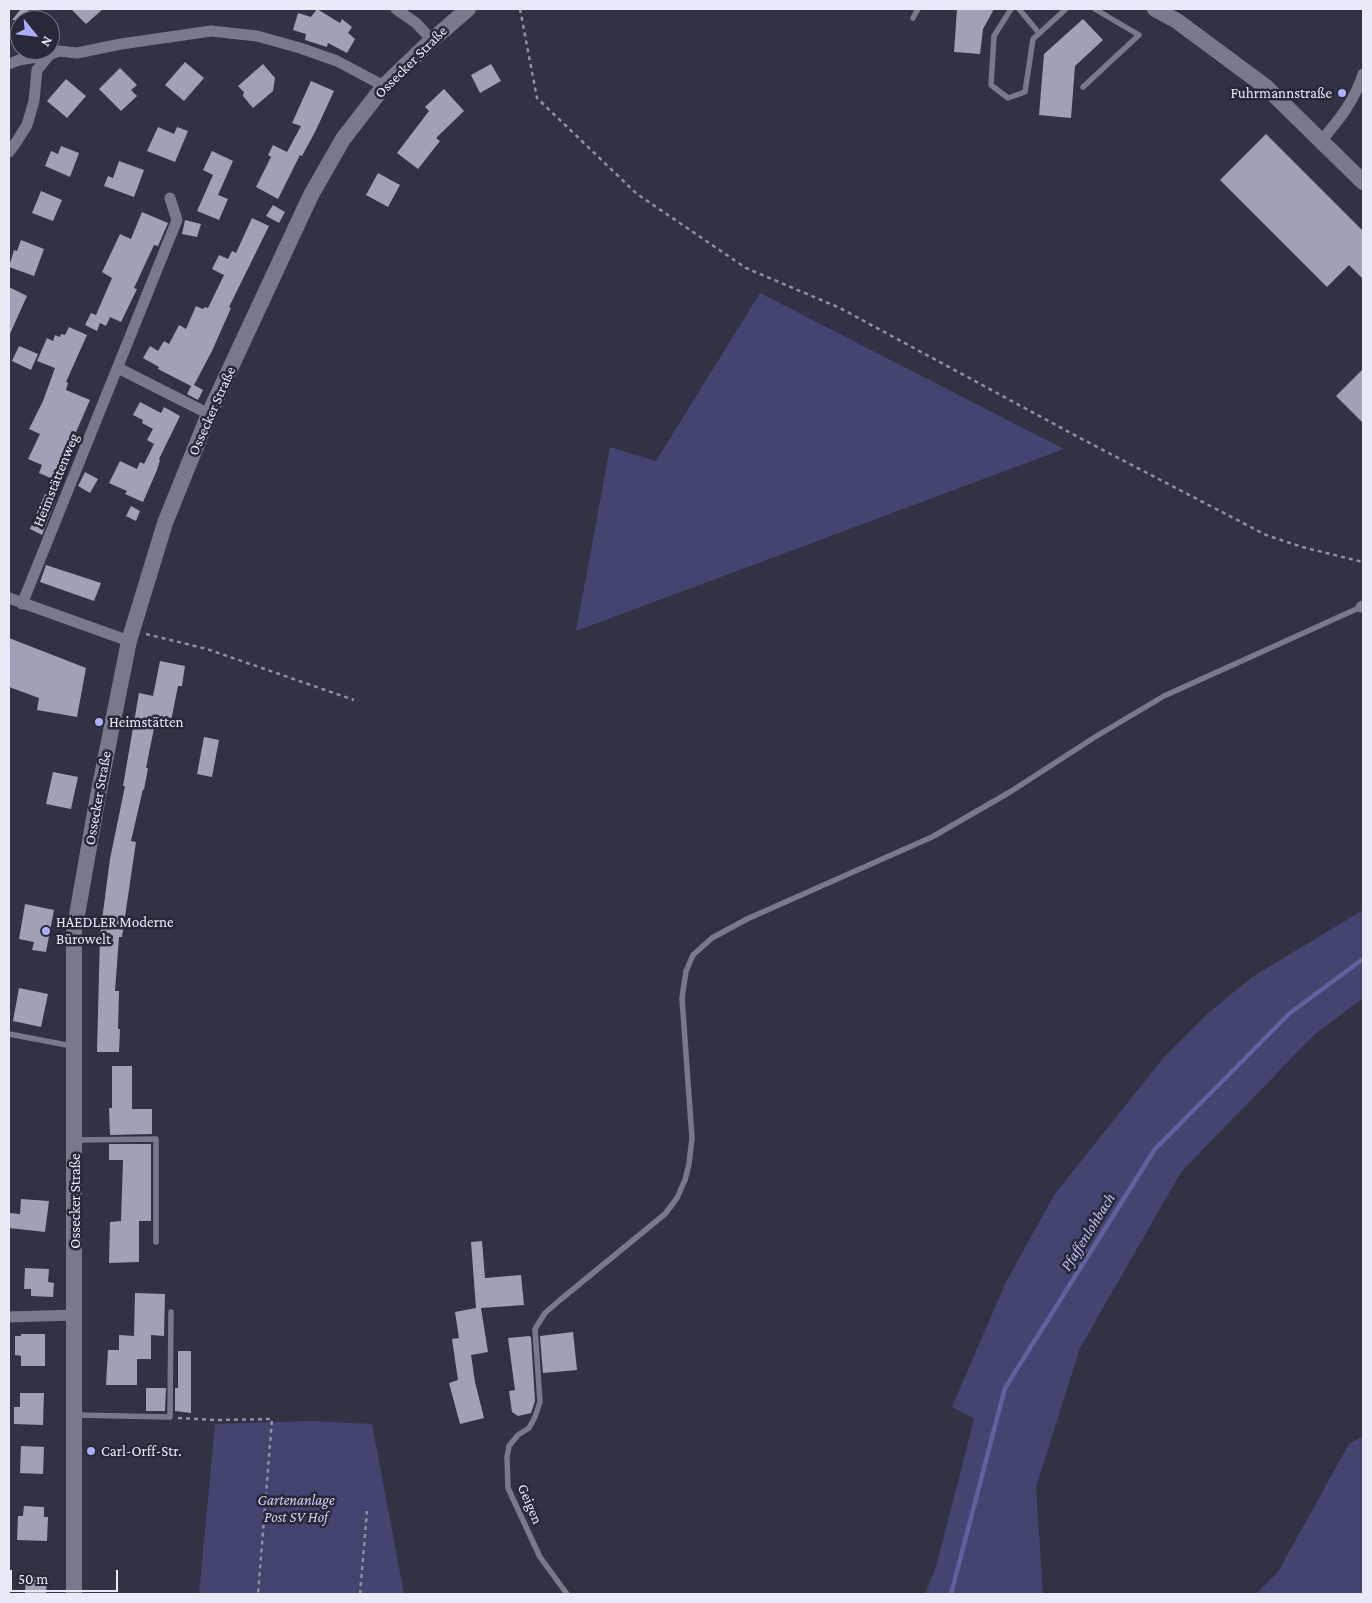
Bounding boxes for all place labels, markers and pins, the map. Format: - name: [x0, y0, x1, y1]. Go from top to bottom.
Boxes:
- place label: Fuhrmannstraße: [1231, 84, 1332, 102]
- marker: Fuhrmannstraße: [1336, 87, 1348, 99]
- place label: Heimstätten: [109, 713, 184, 731]
- marker: Heimstätten: [93, 716, 105, 728]
- place label: HAEDLER Moderne Bürowelt: [56, 913, 174, 948]
- marker: HAEDLER Moderne Bürowelt: [40, 925, 52, 937]
- place label: Carl-Orff-Str.: [101, 1442, 182, 1460]
- marker: Carl-Orff-Str.: [85, 1445, 97, 1457]

